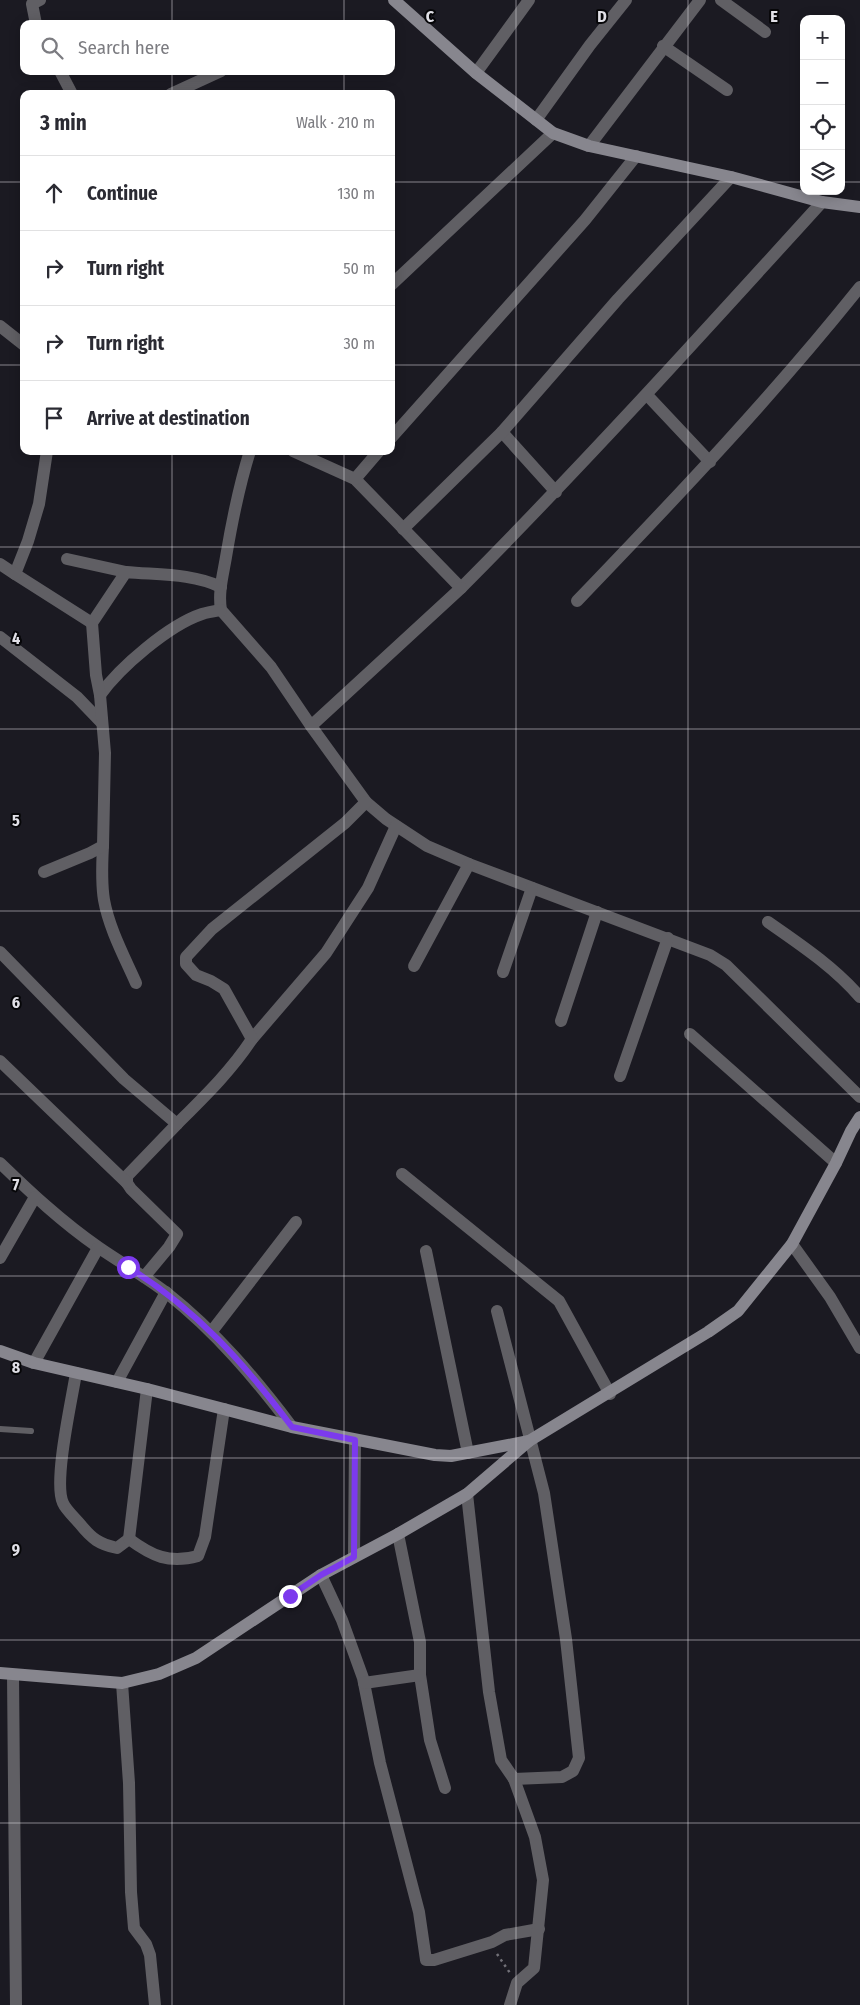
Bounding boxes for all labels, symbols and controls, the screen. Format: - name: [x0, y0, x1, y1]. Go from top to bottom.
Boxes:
- text: C: [426, 7, 435, 26]
- text: D: [597, 7, 607, 26]
- text: E: [770, 7, 778, 26]
- map controls: [800, 15, 845, 195]
- button: +: [800, 15, 845, 60]
- search box: [20, 20, 395, 75]
- icon: search: [38, 34, 66, 62]
- text: Search here: [78, 36, 170, 59]
- button: −: [800, 60, 845, 105]
- button: locate: [800, 105, 845, 150]
- text: 3 min: [40, 110, 87, 136]
- text: Walk · 210 m: [296, 113, 375, 132]
- button: layers: [800, 150, 845, 195]
- icon: ahead: [40, 179, 68, 207]
- text: Continue: [87, 182, 158, 205]
- text: 130 m: [337, 184, 375, 203]
- icon: right: [40, 254, 68, 282]
- text: Turn right: [87, 257, 164, 280]
- text: 50 m: [343, 259, 375, 278]
- icon: right: [40, 329, 68, 357]
- text: Turn right: [87, 332, 164, 355]
- text: 30 m: [343, 334, 375, 353]
- icon: arrive: [40, 404, 68, 432]
- text: Arrive at destination: [87, 407, 250, 430]
- text: 4: [12, 629, 20, 648]
- text: 5: [12, 811, 20, 830]
- text: 6: [12, 993, 20, 1012]
- text: 7: [13, 1175, 20, 1194]
- route start: [117, 1256, 140, 1279]
- text: 8: [12, 1358, 21, 1377]
- text: 9: [12, 1540, 20, 1559]
- route end: [279, 1585, 302, 1608]

